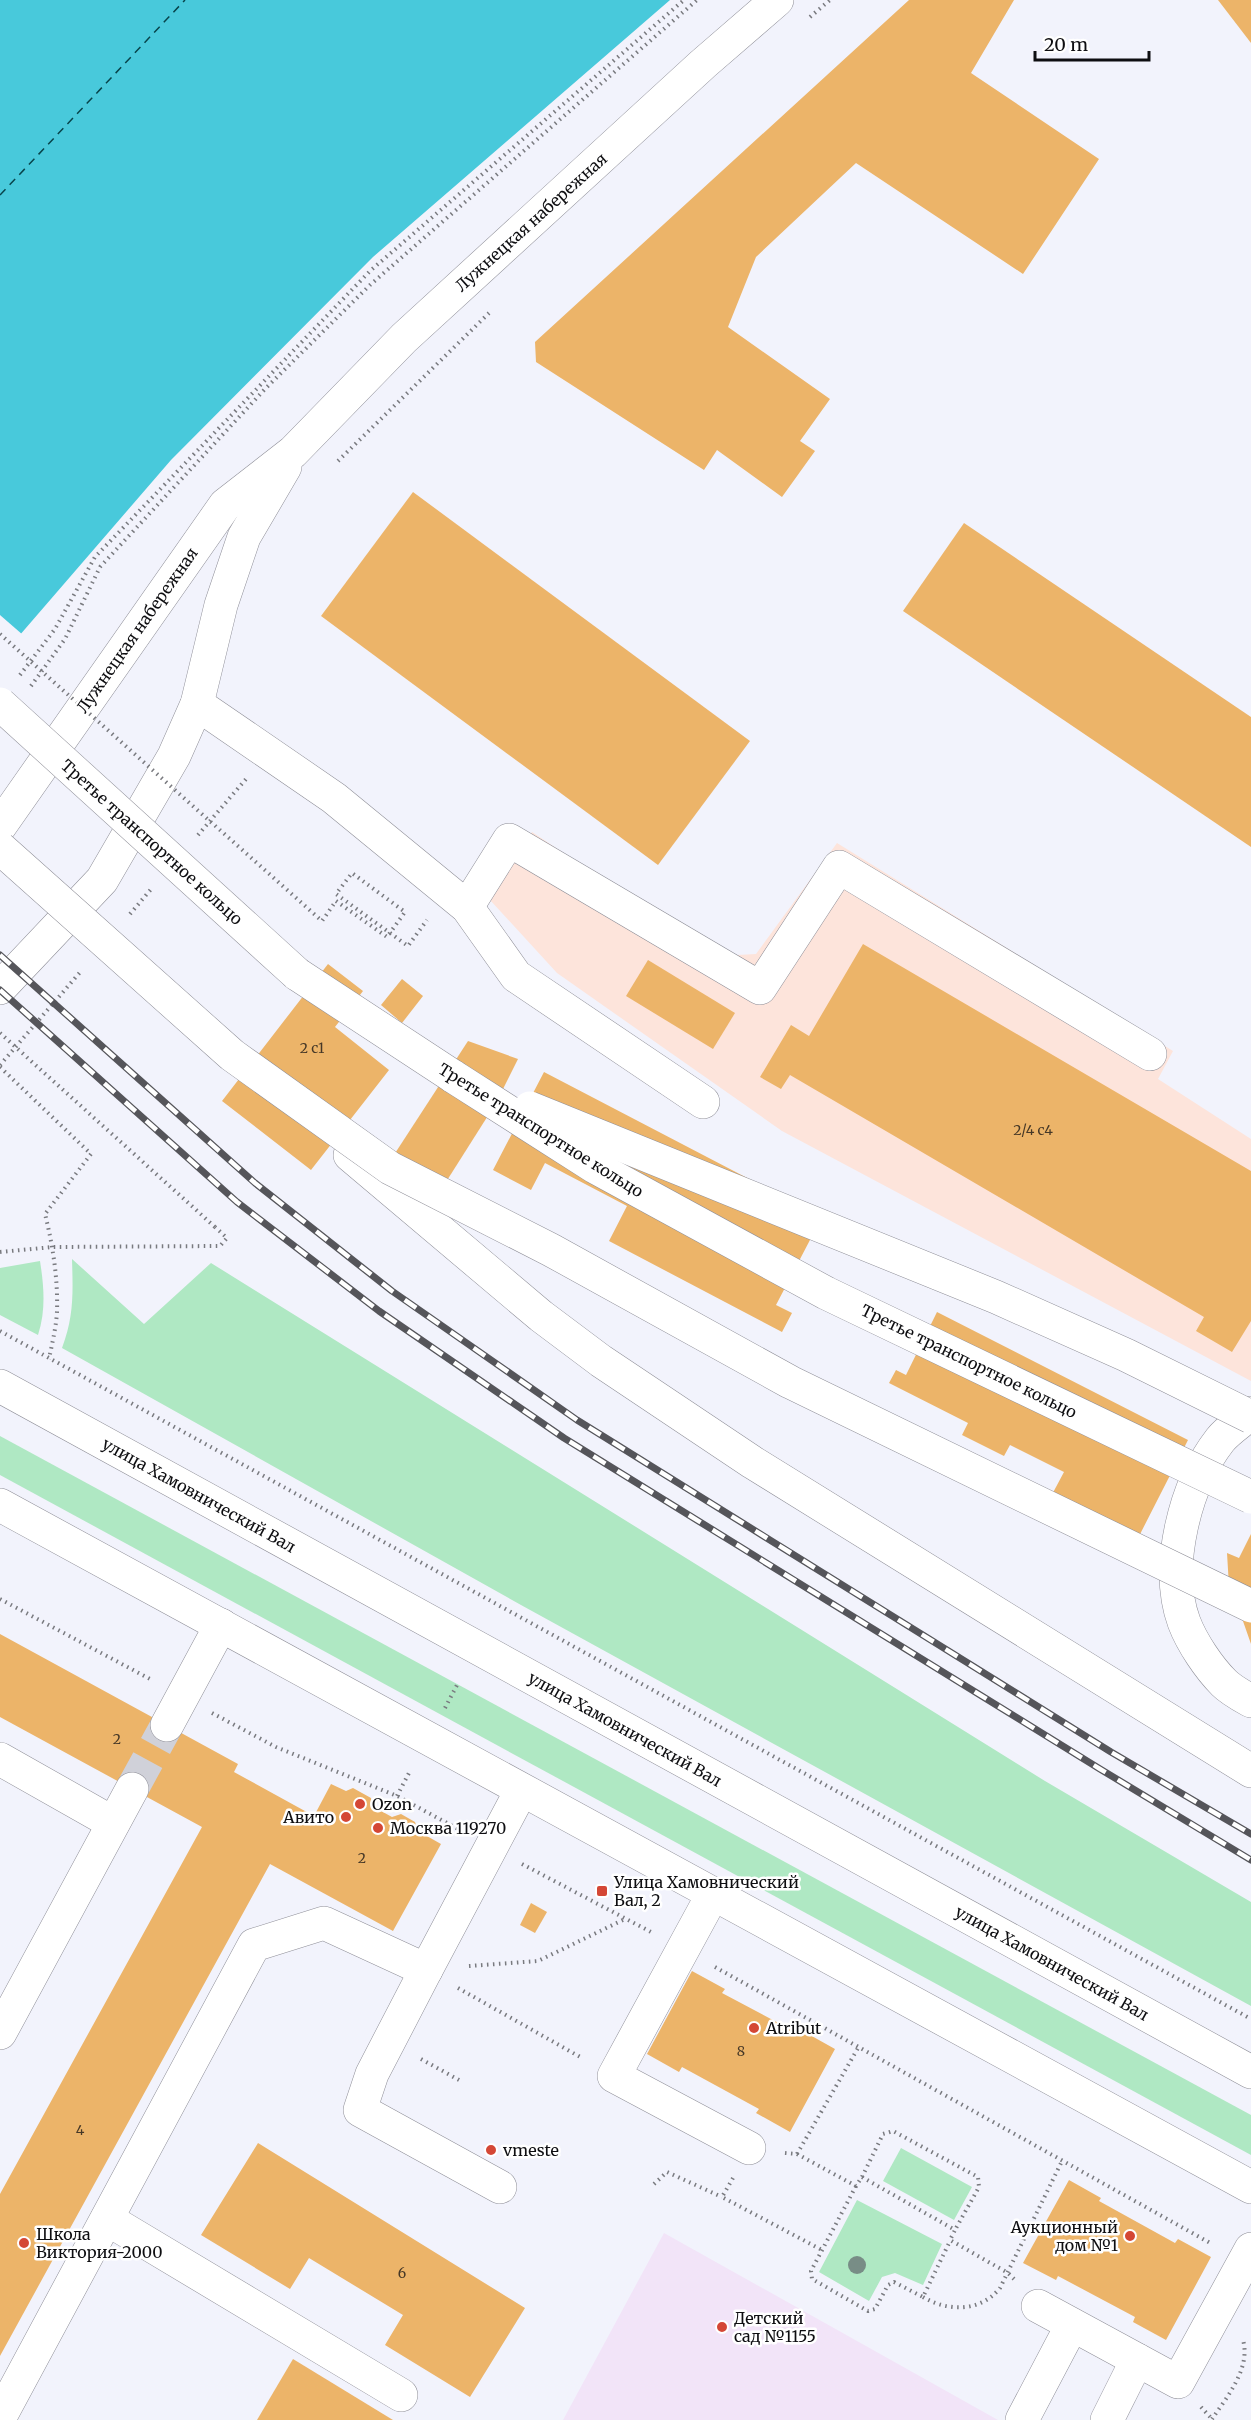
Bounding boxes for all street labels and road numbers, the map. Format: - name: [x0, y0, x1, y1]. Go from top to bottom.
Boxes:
- street label: Лужнецкая набережная: [451, 149, 611, 295]
- street label: Лужнецкая набережная: [72, 543, 202, 717]
- street label: Третье транспортное кольцо: [57, 755, 247, 929]
- street label: Третье транспортное кольцо: [435, 1059, 647, 1201]
- street label: Третье транспортное кольцо: [858, 1300, 1080, 1422]
- street label: улица Хамовнический Вал: [99, 1433, 300, 1557]
- street label: улица Хамовнический Вал: [525, 1667, 726, 1791]
- street label: улица Хамовнический Вал: [952, 1901, 1153, 2025]

